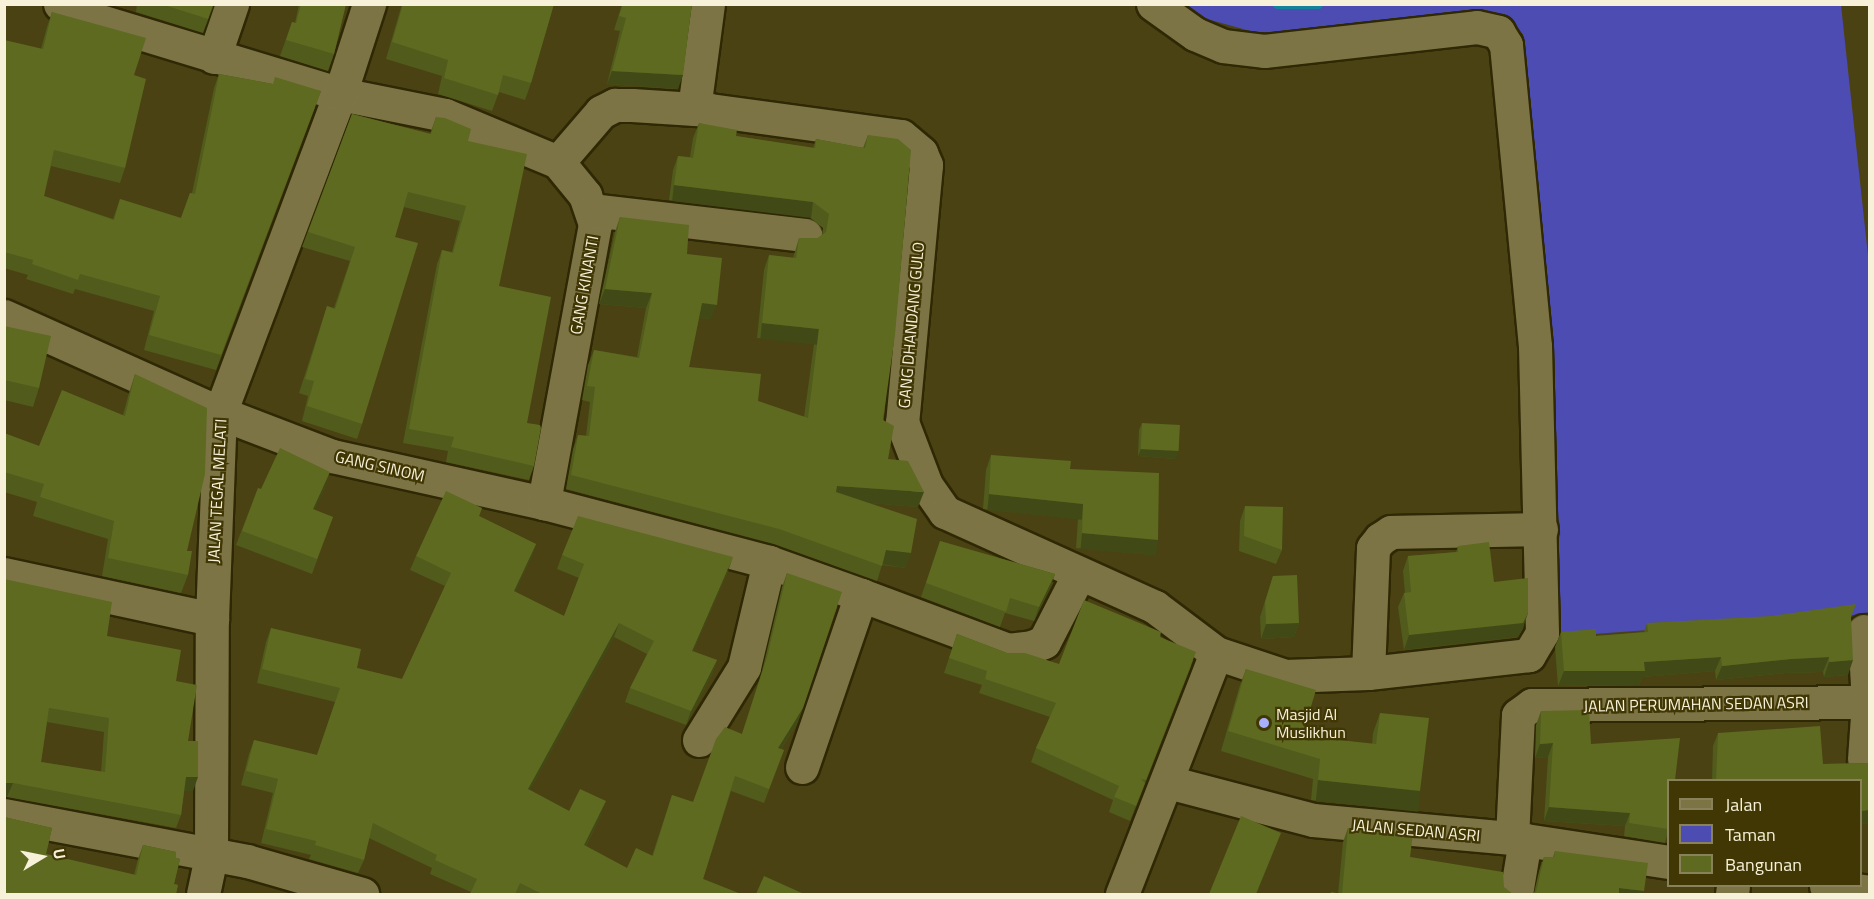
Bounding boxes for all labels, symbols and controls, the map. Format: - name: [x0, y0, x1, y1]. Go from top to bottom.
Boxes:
- street label: GANG KINANTI: [566, 234, 602, 336]
- street label: GANG DHANDANG GULO: [894, 241, 928, 409]
- street label: JALAN TEGAL MELATI: [204, 418, 230, 564]
- street label: GANG SINOM: [334, 446, 426, 486]
- street label: JALAN PERUMAHAN SEDAN ASRI: [1583, 692, 1809, 716]
- place label: Masjid Al Muslikhun: [1276, 704, 1346, 742]
- marker: Masjid Al Muslikhun: [1257, 716, 1271, 730]
- legend: [1667, 779, 1862, 887]
- text: Jalan: [1725, 791, 1762, 818]
- street label: JALAN SEDAN ASRI: [1351, 815, 1481, 845]
- text: Taman: [1725, 821, 1776, 848]
- north arrow: [12, 827, 72, 887]
- text: U: [47, 847, 72, 861]
- text: Bangunan: [1725, 851, 1802, 878]

